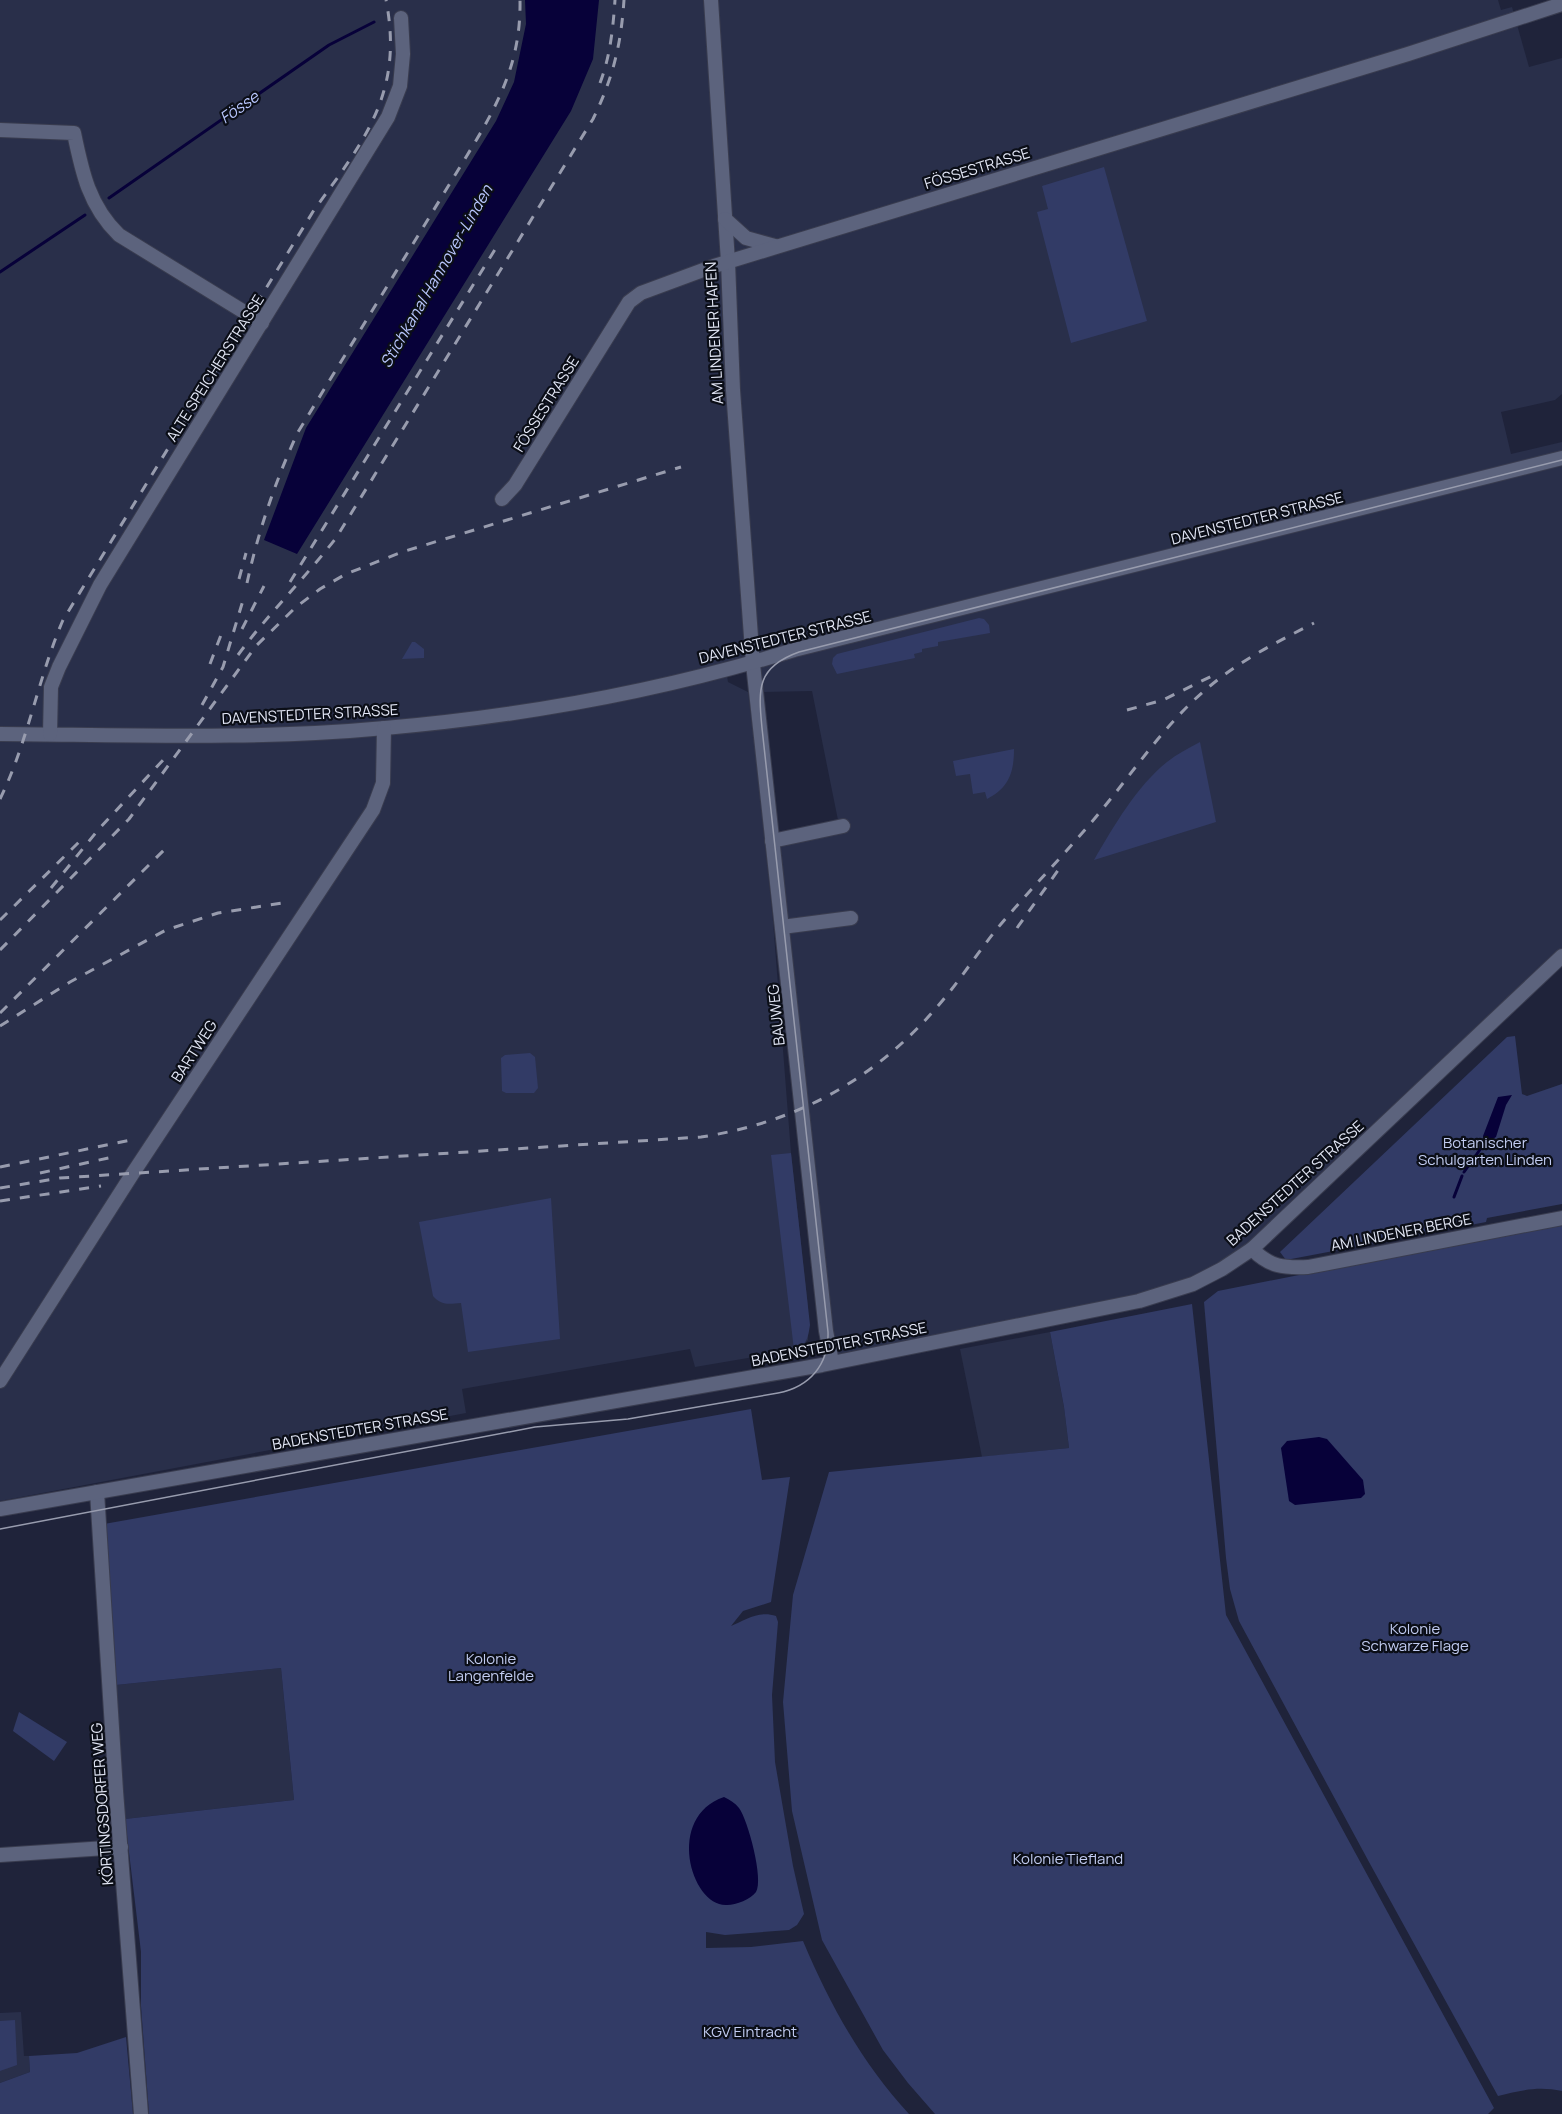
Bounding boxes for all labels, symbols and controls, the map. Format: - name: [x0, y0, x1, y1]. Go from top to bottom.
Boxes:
- water label: Fösse: [215, 85, 264, 128]
- street label: FÖSSESTRASSE: [922, 142, 1032, 194]
- water label: Stichkanal Hannover-Linden: [375, 180, 498, 371]
- street label: AM LINDENER HAFEN: [700, 261, 728, 405]
- street label: ALTE SPEICHERSTRASSE: [161, 290, 269, 446]
- street label: FÖSSESTRASSE: [508, 352, 584, 456]
- street label: DAVENSTEDTER STRASSE: [1169, 486, 1345, 550]
- street label: DAVENSTEDTER STRASSE: [697, 605, 873, 669]
- street label: DAVENSTEDTER STRASSE: [221, 699, 399, 729]
- street label: BAUWEG: [762, 983, 790, 1047]
- street label: BARTWEG: [166, 1016, 222, 1086]
- street label: BADENSTEDTER STRASSE: [1222, 1116, 1368, 1250]
- park label: Botanischer Schulgarten Linden: [1418, 1132, 1552, 1170]
- street label: AM LINDENER BERGE: [1329, 1208, 1473, 1256]
- street label: BADENSTEDTER STRASSE: [750, 1317, 928, 1371]
- street label: BADENSTEDTER STRASSE: [270, 1403, 450, 1455]
- park label: Kolonie Schwarze Flage: [1361, 1618, 1469, 1656]
- park label: Kolonie Langenfelde: [448, 1648, 534, 1686]
- street label: KÖRTINGSDORFER WEG: [86, 1722, 118, 1886]
- park label: Kolonie Tiefland: [1013, 1848, 1123, 1869]
- park label: KGV Eintracht: [703, 2021, 797, 2042]

